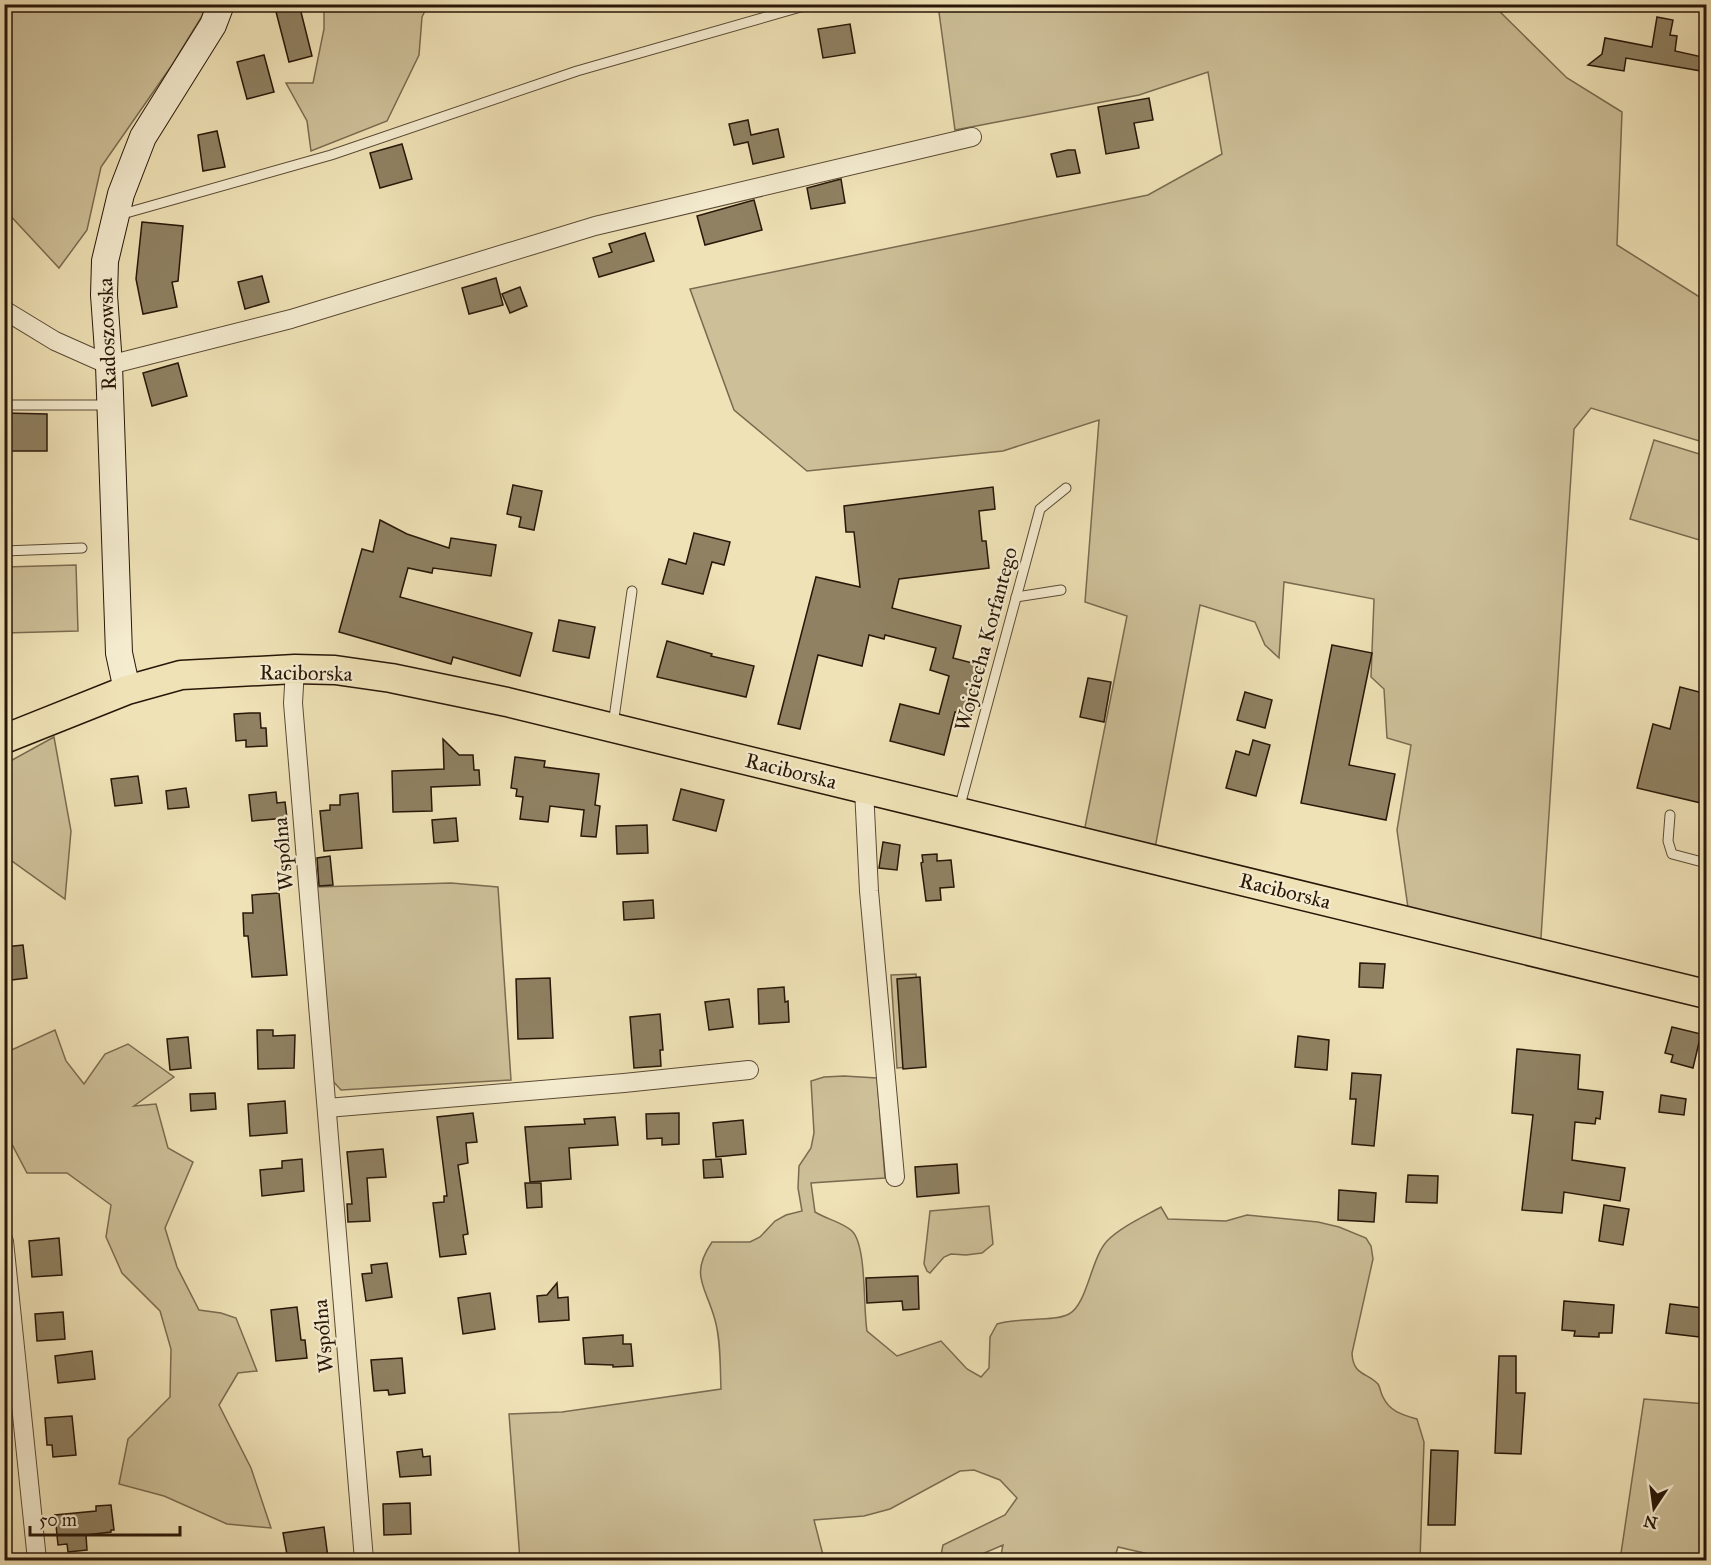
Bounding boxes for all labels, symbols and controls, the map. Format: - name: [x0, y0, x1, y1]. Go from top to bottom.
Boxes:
- street label: Radoszowska: [92, 277, 122, 391]
- street label: Wojciecha Korfantego: [949, 544, 1023, 734]
- street label: Raciborska: [259, 659, 353, 687]
- street label: Raciborska: [743, 747, 839, 795]
- street label: Wspólna: [267, 816, 299, 892]
- street label: Raciborska: [1237, 867, 1333, 915]
- street label: Wspólna: [307, 1298, 339, 1374]
- north arrow: [1624, 1478, 1684, 1538]
- scale bar: [30, 1499, 180, 1537]
- text: 50 m: [39, 1509, 77, 1531]
- text: N: [1642, 1511, 1659, 1533]

